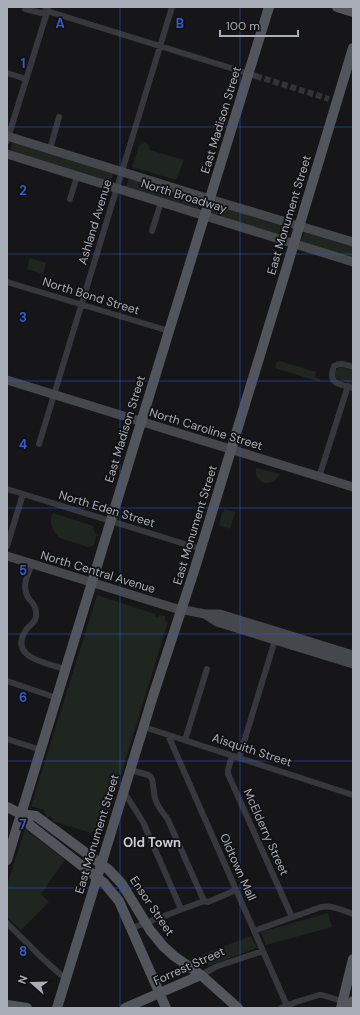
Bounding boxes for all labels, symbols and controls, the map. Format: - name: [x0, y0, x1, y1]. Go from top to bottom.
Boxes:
- scale bar: [220, 12, 298, 38]
- text: A: [55, 15, 65, 32]
- text: B: [176, 15, 184, 32]
- text: 100 m: [226, 18, 260, 34]
- text: 1: [21, 55, 25, 72]
- street label: East Madison Street: [197, 64, 245, 176]
- street label: East Monument Street: [263, 153, 315, 277]
- street label: North Broadway: [139, 175, 229, 217]
- street label: Ashland Avenue: [74, 177, 116, 267]
- text: 2: [19, 182, 27, 199]
- street label: North Bond Street: [41, 274, 142, 318]
- text: 3: [19, 309, 27, 326]
- street label: East Madison Street: [101, 373, 149, 485]
- street label: North Caroline Street: [147, 404, 265, 454]
- text: 4: [19, 436, 27, 453]
- street label: East Monument Street: [169, 463, 221, 587]
- street label: North Eden Street: [57, 487, 157, 531]
- street label: North Central Avenue: [39, 547, 158, 597]
- text: 5: [19, 562, 27, 579]
- text: 6: [19, 689, 27, 706]
- street label: Aisquith Street: [210, 730, 294, 771]
- street label: East Monument Street: [71, 772, 123, 896]
- street label: McElderry Street: [240, 786, 292, 878]
- text: 7: [20, 816, 27, 833]
- street label: Oldtown Mall: [216, 831, 260, 903]
- district label: Old Town: [123, 834, 181, 851]
- street label: Ensor Street: [126, 873, 178, 939]
- text: 8: [19, 943, 27, 960]
- street label: Forrest Street: [151, 943, 227, 989]
- north arrow: [12, 963, 52, 1003]
- text: N: [15, 973, 31, 986]

